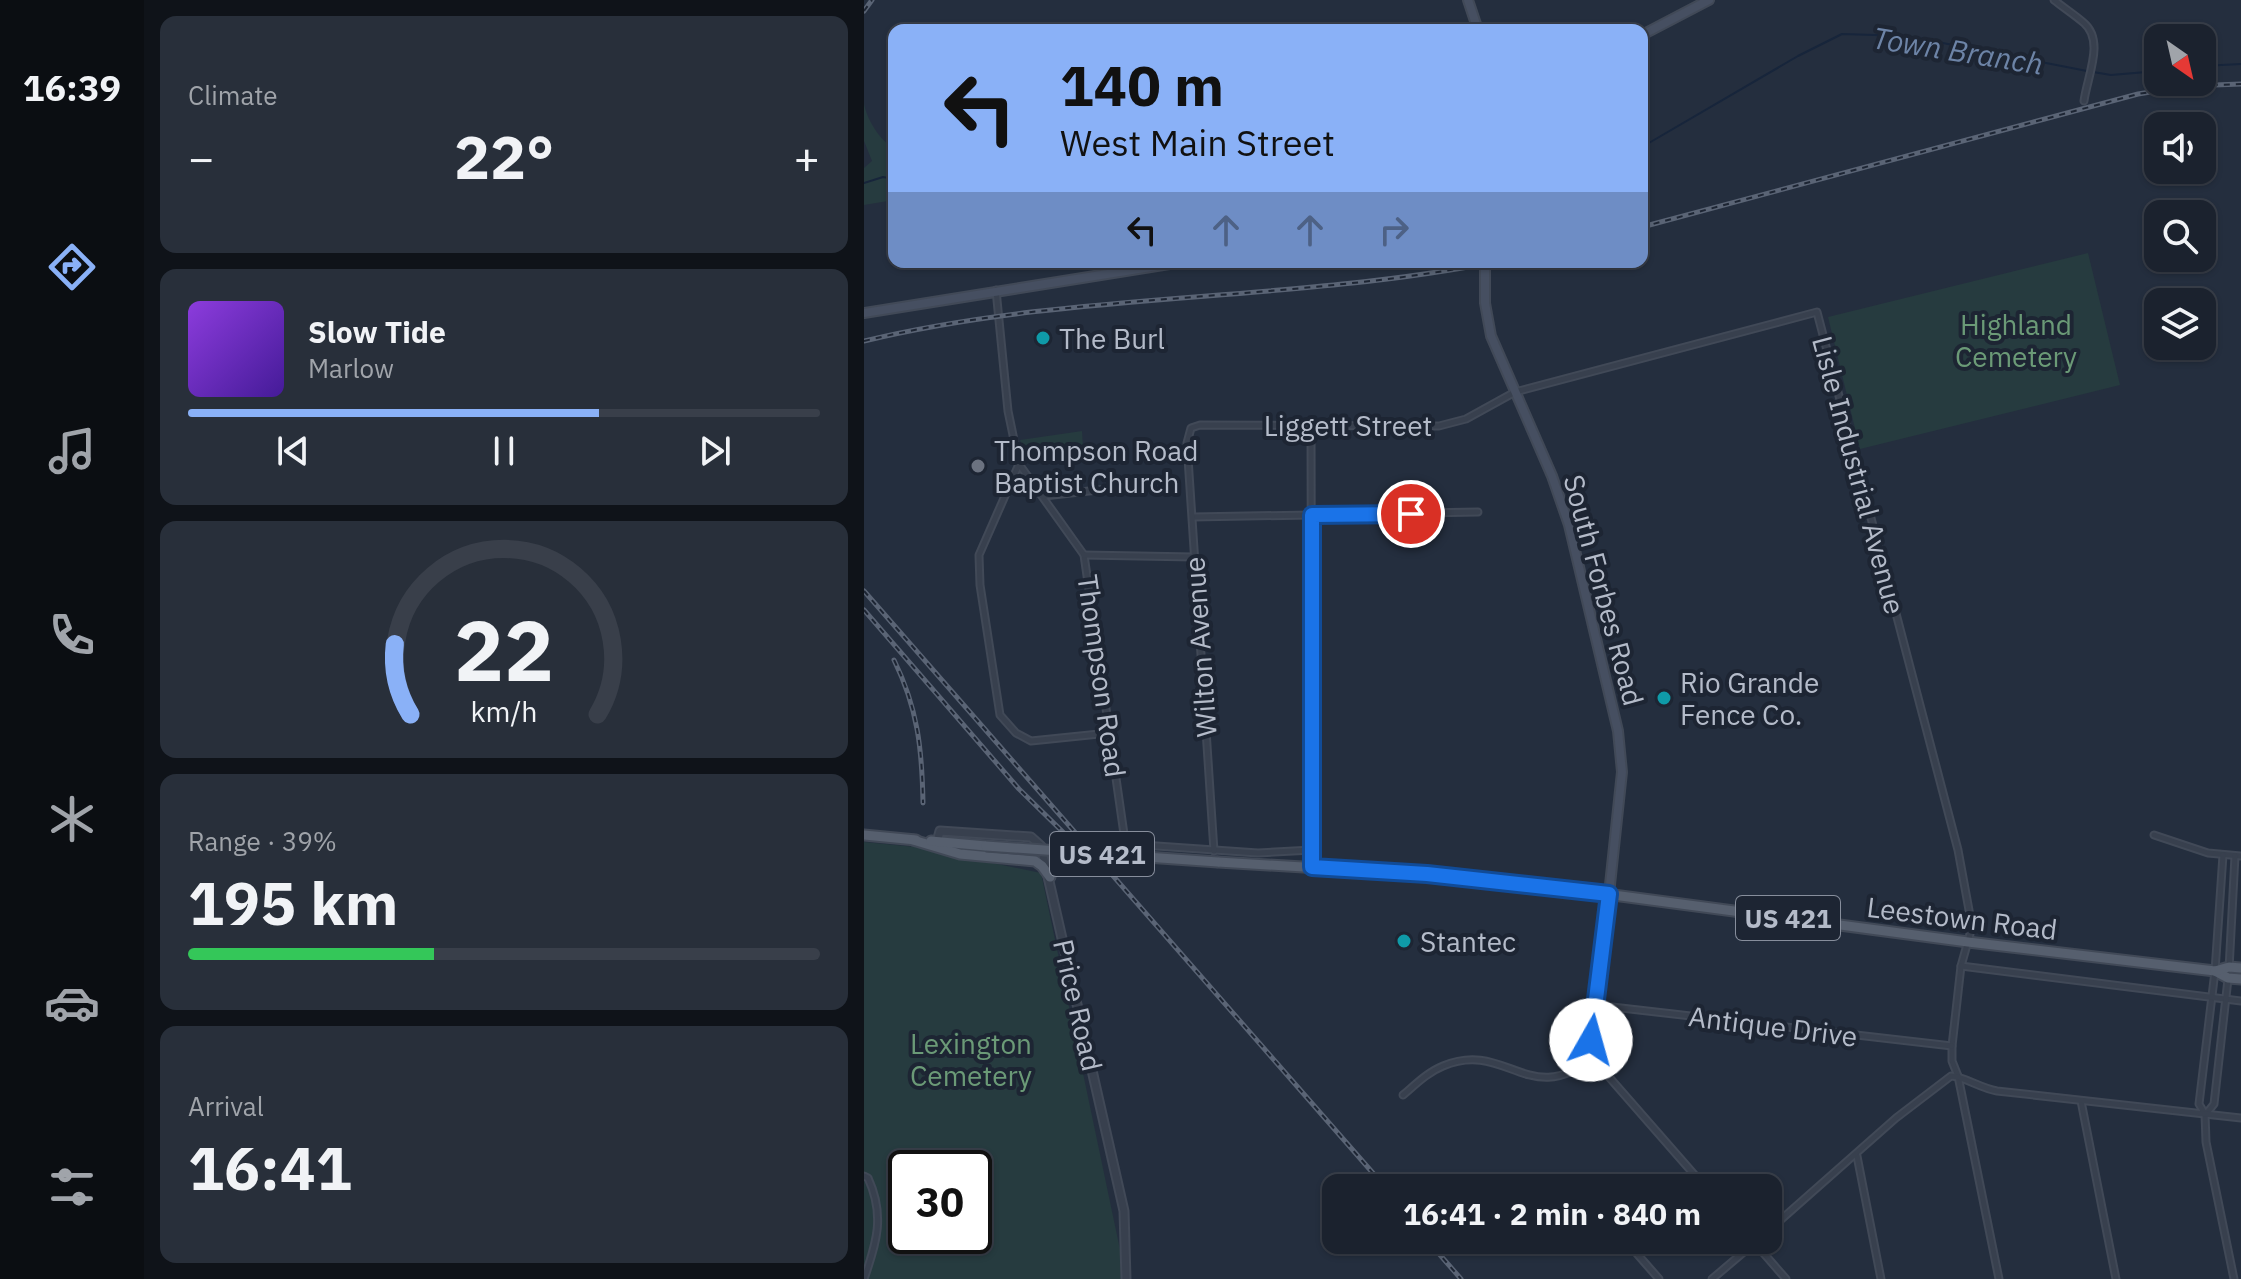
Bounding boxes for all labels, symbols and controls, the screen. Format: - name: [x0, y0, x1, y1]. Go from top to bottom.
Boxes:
- water label: Town Branch: [1870, 17, 2046, 83]
- north arrow: [2144, 24, 2216, 96]
- map controls: [2144, 24, 2216, 360]
- text: 140 m: [1060, 49, 1224, 121]
- icon: left: [928, 56, 1032, 160]
- text: 16:39: [23, 64, 121, 111]
- text: Climate: [188, 78, 278, 112]
- button: sound: [2144, 112, 2216, 184]
- text: 22°: [454, 117, 554, 196]
- text: West Main Street: [1060, 119, 1335, 166]
- text: −: [188, 129, 214, 186]
- text: +: [794, 129, 820, 186]
- button: search: [2144, 200, 2216, 272]
- icon: left: [1120, 208, 1164, 252]
- icon: ahead: [1204, 208, 1248, 252]
- icon: ahead: [1288, 208, 1332, 252]
- icon: right: [1372, 208, 1416, 252]
- icon: directions: [44, 239, 100, 295]
- button: layers: [2144, 288, 2216, 360]
- park label: Highland Cemetery: [1955, 306, 2077, 375]
- text: Slow Tide: [308, 312, 446, 351]
- place label: The Burl: [1059, 320, 1165, 357]
- marker: The Burl: [1034, 329, 1052, 347]
- street label: Lisle Industrial Avenue: [1804, 332, 1914, 618]
- text: Marlow: [308, 351, 394, 385]
- street label: Liggett Street: [1264, 407, 1432, 444]
- icon: music: [44, 423, 100, 479]
- icon: previous: [271, 429, 315, 473]
- icon: pause: [482, 429, 526, 473]
- icon: next: [693, 429, 737, 473]
- place label: Thompson Road Baptist Church: [994, 432, 1199, 501]
- marker: Thompson Road Baptist Church: [969, 457, 987, 475]
- street label: South Forbes Road: [1555, 471, 1653, 709]
- pin: [1377, 480, 1445, 548]
- icon: arrive: [1389, 492, 1433, 536]
- street label: Wilton Avenue: [1175, 556, 1225, 738]
- street label: Thompson Road: [1069, 572, 1135, 780]
- text: 22: [454, 596, 554, 704]
- icon: phone: [44, 607, 100, 663]
- place label: Rio Grande Fence Co.: [1680, 664, 1819, 733]
- marker: Rio Grande Fence Co.: [1655, 689, 1673, 707]
- text: km/h: [470, 694, 538, 731]
- icon: climate: [44, 791, 100, 847]
- text: Range · 39%: [188, 824, 337, 858]
- road number: US 421: [1050, 832, 1154, 876]
- text: 195 km: [188, 863, 398, 942]
- street label: Leestown Road: [1865, 888, 2059, 948]
- road number: US 421: [1736, 896, 1840, 940]
- place label: Stantec: [1420, 923, 1516, 960]
- marker: Stantec: [1395, 932, 1413, 950]
- street label: Price Road: [1045, 935, 1111, 1075]
- icon: car: [44, 975, 100, 1031]
- street label: Antique Drive: [1686, 997, 1860, 1055]
- position arrow: [1549, 998, 1633, 1082]
- park label: Lexington Cemetery: [910, 1025, 1032, 1094]
- text: Arrival: [188, 1089, 264, 1123]
- text: 16:41: [188, 1128, 352, 1207]
- speed limit sign: 30: [888, 1150, 992, 1254]
- icon: filters: [44, 1159, 100, 1215]
- text: 16:41 · 2 min · 840 m: [1403, 1194, 1701, 1233]

